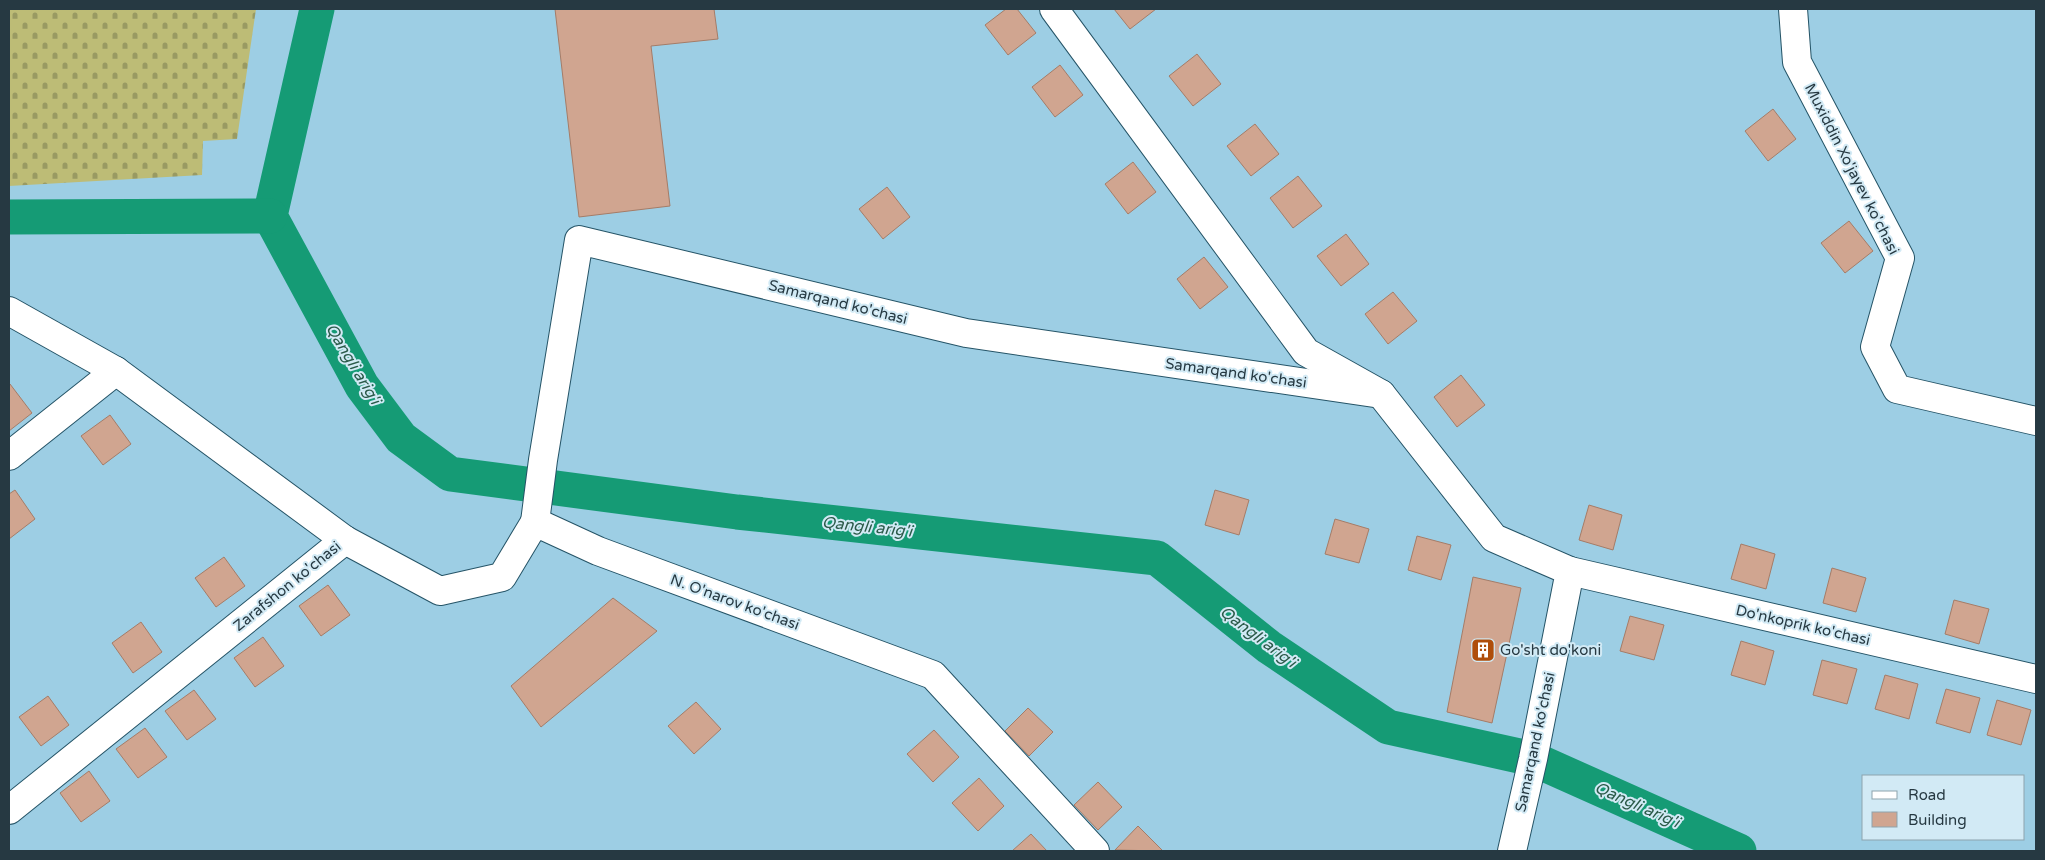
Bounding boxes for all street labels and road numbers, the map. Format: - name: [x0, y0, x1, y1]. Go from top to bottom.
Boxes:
- street label: Muxiddin Xo'jayev ko'chasi: [1801, 80, 1903, 258]
- street label: Samarqand ko'chasi: [767, 276, 909, 328]
- street label: Samarqand ko'chasi: [1164, 354, 1308, 392]
- street label: Zarafshon ko'chasi: [230, 537, 344, 635]
- street label: N. O'narov ko'chasi: [668, 570, 802, 634]
- street label: Do'nkoprik ko'chasi: [1734, 601, 1872, 649]
- street label: Samarqand ko'chasi: [1511, 670, 1559, 814]

